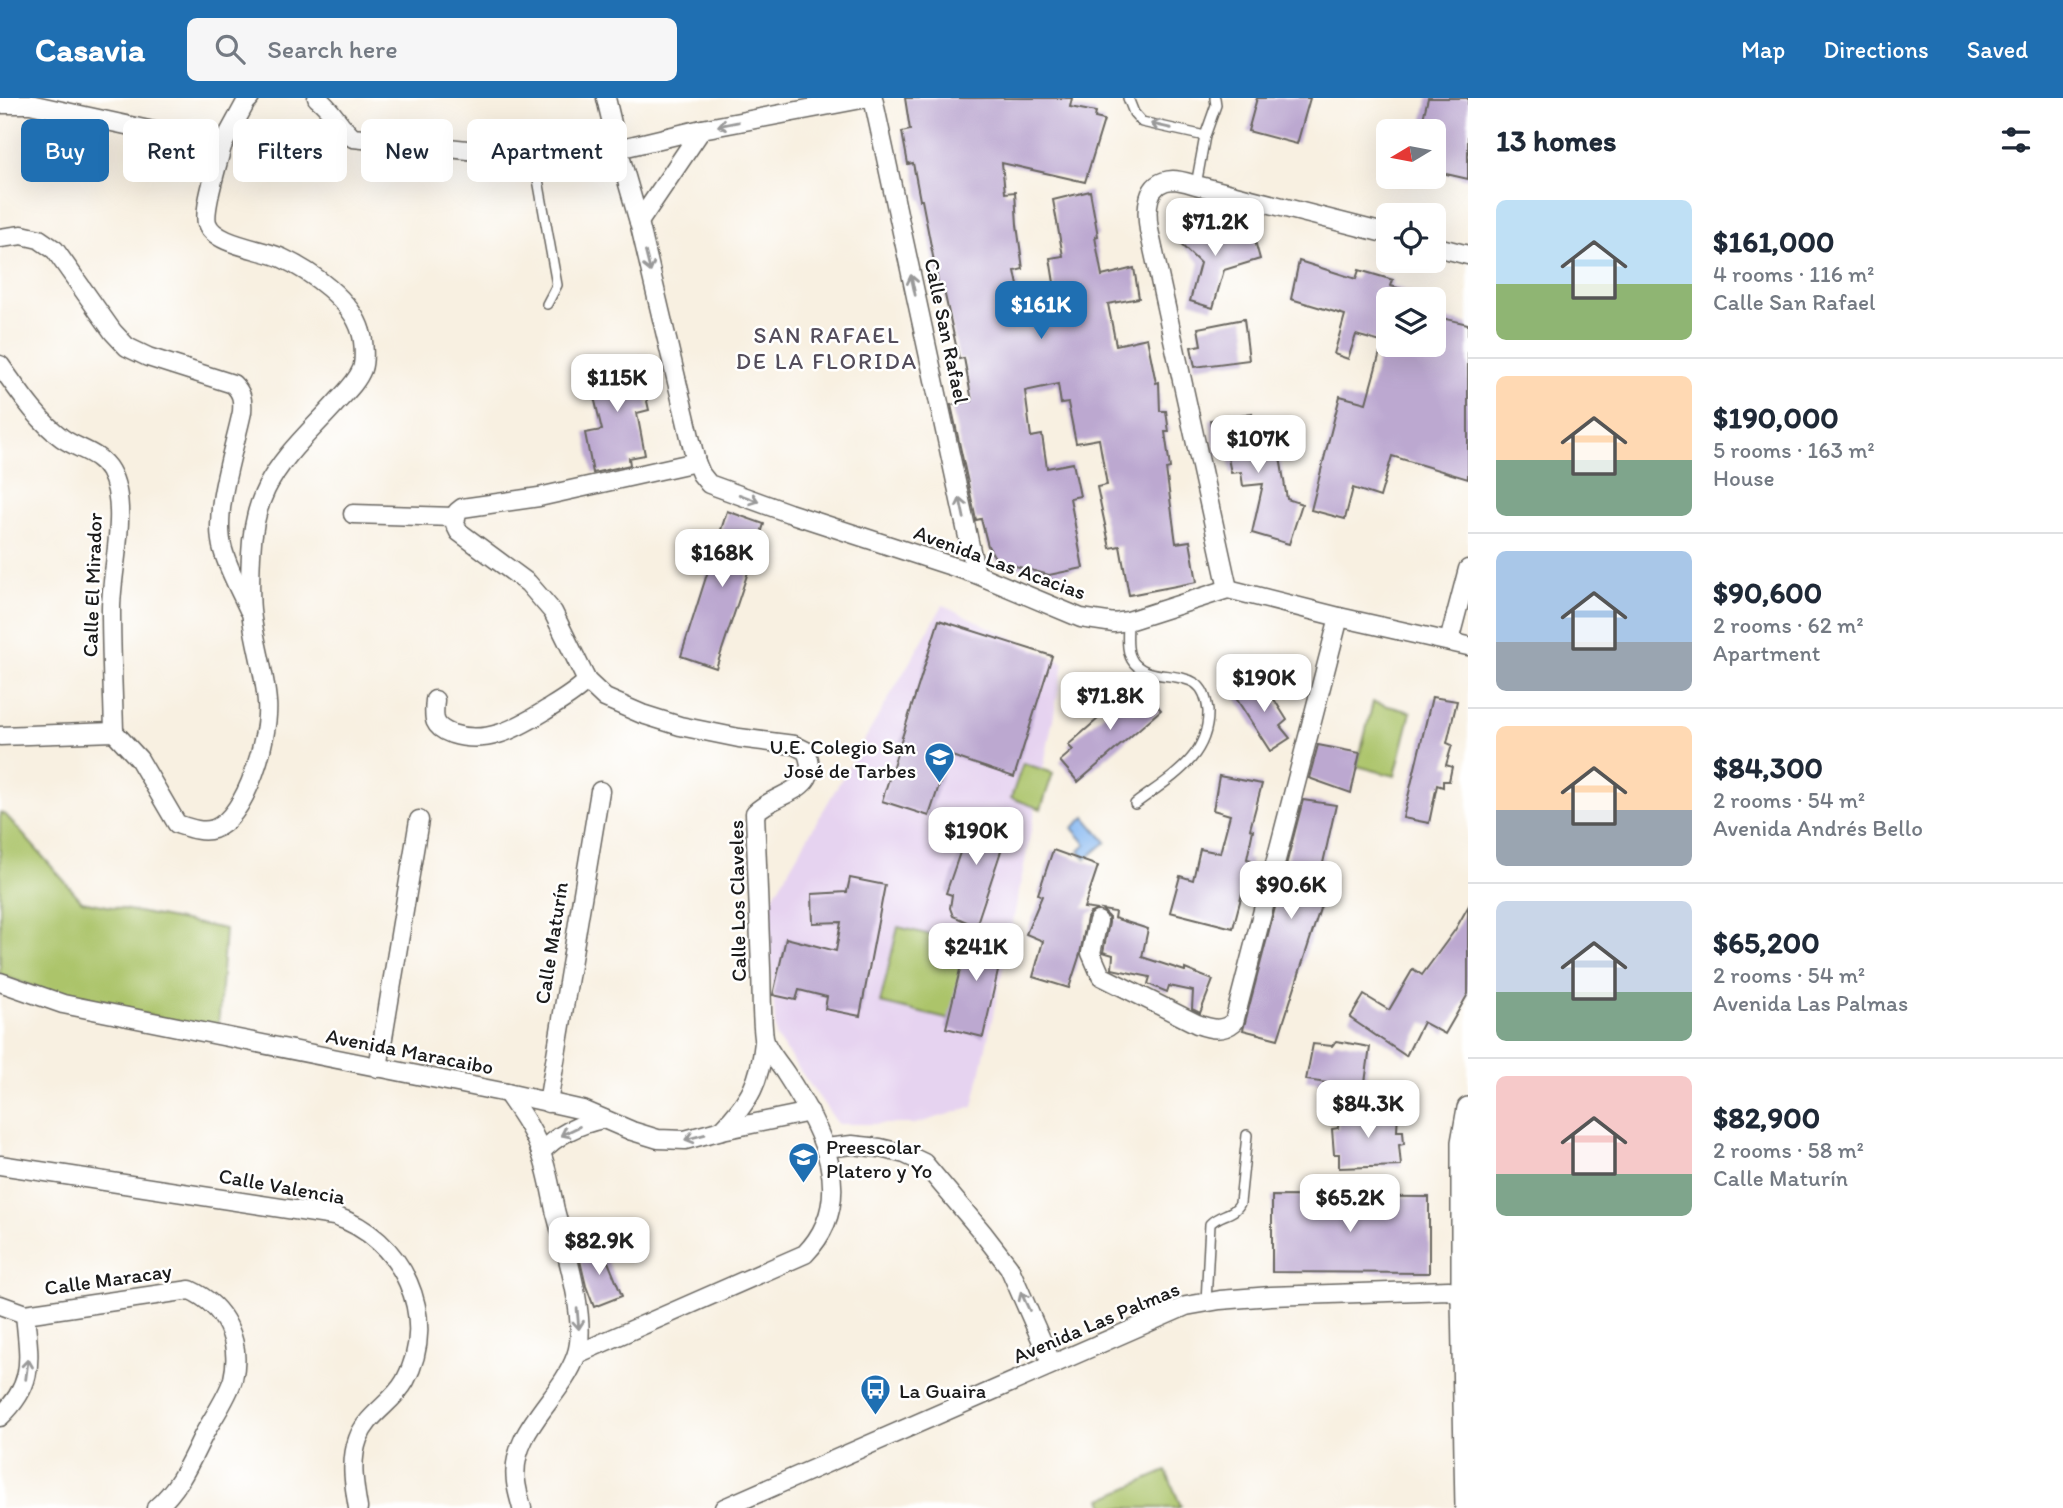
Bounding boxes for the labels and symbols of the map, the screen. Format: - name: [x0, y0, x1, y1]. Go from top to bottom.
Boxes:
- one-way arrow: [717, 118, 740, 131]
- one-way arrow: [1150, 119, 1173, 132]
- north arrow: [1376, 119, 1446, 189]
- pin: $71.2K: [1158, 198, 1272, 258]
- one-way arrow: [642, 250, 656, 273]
- street label: Calle San Rafael: [919, 256, 975, 406]
- one-way arrow: [906, 274, 920, 297]
- pin: $161K: [992, 282, 1090, 341]
- district label: SAN RAFAEL DE LA FLORIDA: [736, 321, 918, 375]
- pin: $115K: [568, 354, 666, 414]
- pin: $107K: [1209, 416, 1307, 475]
- one-way arrow: [738, 493, 760, 505]
- one-way arrow: [954, 497, 968, 520]
- street label: Calle El Mirador: [77, 512, 107, 658]
- street label: Avenida Las Acacias: [911, 519, 1089, 605]
- pin: $168K: [673, 530, 771, 589]
- pin: $190K: [1215, 654, 1313, 714]
- pin: $71.8K: [1053, 672, 1167, 732]
- place label: U.E. Colegio San José de Tarbes: [770, 734, 916, 783]
- school or university icon: U.E. Colegio San José de Tarbes: [922, 741, 956, 785]
- pin: $190K: [927, 808, 1025, 867]
- street label: Calle Los Claveles: [723, 820, 751, 982]
- pin: $90.6K: [1234, 862, 1348, 921]
- street label: Calle Maturín: [529, 880, 573, 1006]
- pin: $241K: [927, 924, 1025, 983]
- street label: Avenida Maracaibo: [324, 1023, 496, 1079]
- pin: $84.3K: [1311, 1080, 1425, 1140]
- one-way arrow: [560, 1124, 581, 1138]
- one-way arrow: [684, 1131, 707, 1144]
- place label: Preescolar Platero y Yo: [826, 1134, 932, 1183]
- school or university icon: Preescolar Platero y Yo: [786, 1141, 820, 1185]
- street label: Calle Valencia: [217, 1163, 347, 1209]
- pin: $65.2K: [1293, 1174, 1407, 1234]
- pin: $82.9K: [542, 1218, 656, 1277]
- street label: Calle Maracay: [43, 1258, 173, 1300]
- street label: Avenida Las Palmas: [1009, 1276, 1183, 1368]
- one-way arrow: [1018, 1291, 1031, 1313]
- one-way arrow: [572, 1308, 585, 1330]
- one-way arrow: [20, 1358, 33, 1381]
- bus stop icon: La Guaira: [859, 1373, 893, 1417]
- place label: La Guaira: [899, 1378, 986, 1403]

